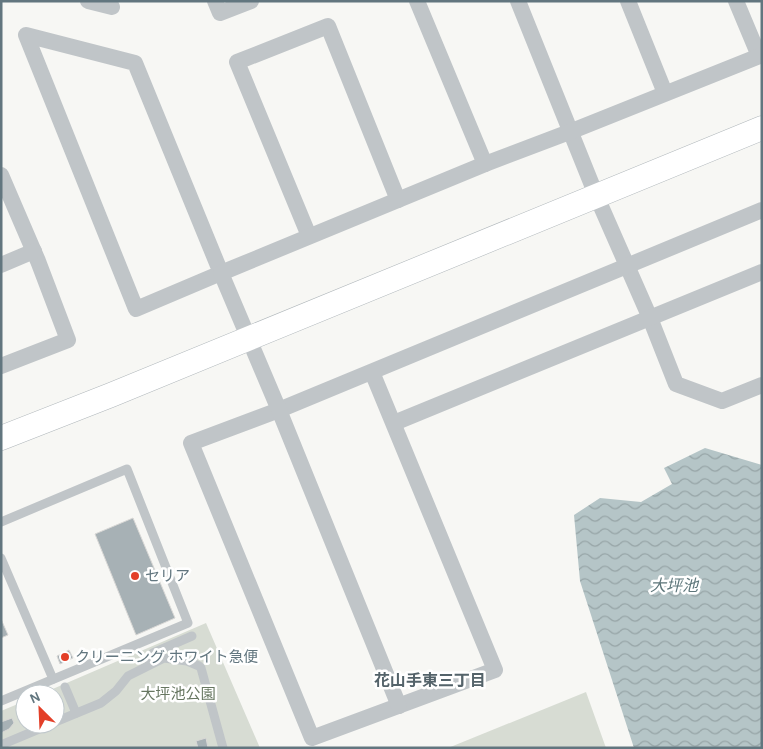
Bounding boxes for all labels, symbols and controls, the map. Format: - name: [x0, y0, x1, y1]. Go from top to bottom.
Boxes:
- place label: セリア: [145, 567, 190, 585]
- marker: セリア: [129, 570, 141, 582]
- water label: 大坪池: [650, 576, 700, 595]
- place label: クリーニング ホワイト急便: [75, 648, 259, 666]
- marker: クリーニング ホワイト急便: [59, 651, 71, 663]
- district label: 花山手東三丁目: [374, 671, 486, 690]
- north arrow: [15, 684, 65, 734]
- park label: 大坪池公園: [140, 685, 216, 703]
- text: N: [27, 688, 43, 707]

